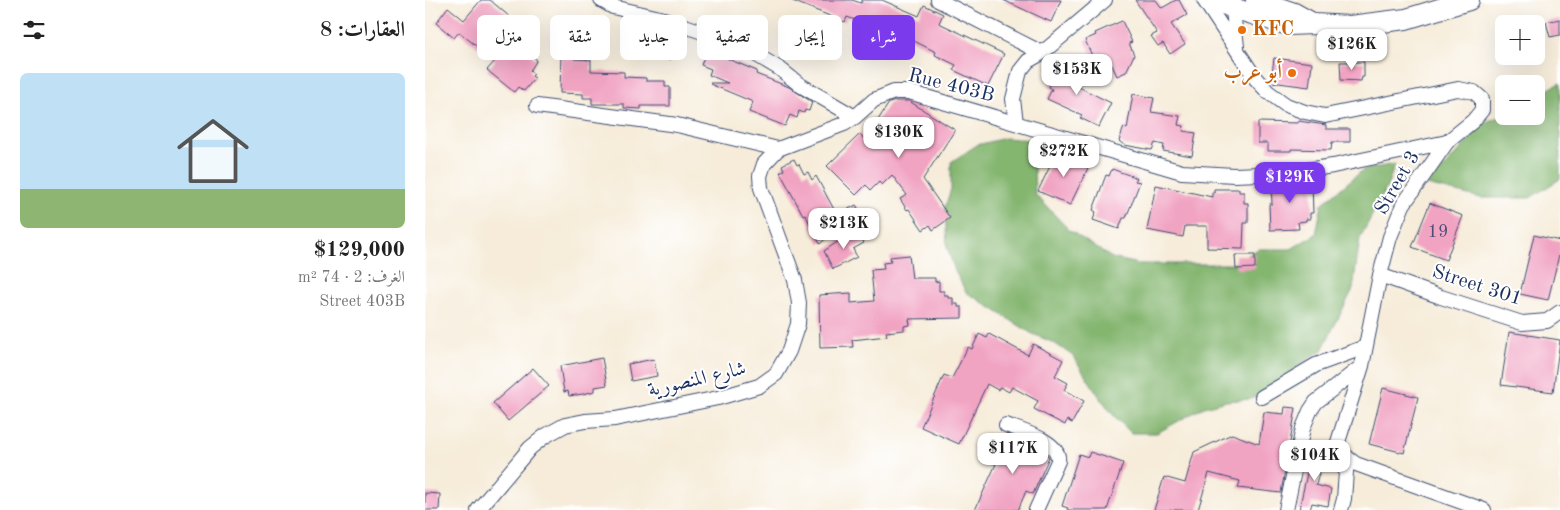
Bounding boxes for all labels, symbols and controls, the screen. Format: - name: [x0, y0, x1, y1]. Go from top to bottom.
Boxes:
- chip: منزل: [477, 15, 540, 60]
- chip: شقة: [550, 15, 610, 60]
- chip: جديد: [620, 15, 687, 60]
- chip: تصفية: [697, 15, 768, 60]
- chip: إيجار: [778, 15, 842, 60]
- chip: شراء: [852, 15, 915, 60]
- map controls: [1495, 15, 1545, 125]
- button: +: [1495, 15, 1545, 65]
- icon: filters: [20, 16, 48, 44]
- text: العقارات: 8: [320, 20, 405, 41]
- place label: KFC: [1252, 20, 1294, 40]
- marker: KFC: [1236, 24, 1248, 36]
- pin: $126K: [1317, 28, 1387, 71]
- text: $126K: [1327, 37, 1377, 53]
- pin: $153K: [1042, 54, 1112, 96]
- place label: أبو عرب: [1224, 58, 1282, 86]
- text: $153K: [1052, 62, 1102, 78]
- street label: Rue 403B: [906, 66, 996, 106]
- marker: أبو عرب: [1286, 67, 1298, 79]
- button: −: [1495, 75, 1545, 125]
- icon: home: [168, 106, 258, 196]
- pin: $130K: [864, 116, 934, 159]
- text: $130K: [874, 125, 924, 141]
- pin: $272K: [1029, 136, 1099, 178]
- text: $272K: [1039, 144, 1089, 160]
- street label: Street 3: [1372, 148, 1424, 218]
- pin: $129K: [1255, 162, 1325, 204]
- text: $129K: [1265, 170, 1315, 186]
- pin: $213K: [809, 208, 879, 250]
- text: $213K: [819, 216, 869, 232]
- house number: 19: [1428, 223, 1448, 241]
- text: $129,000: [314, 240, 405, 261]
- street label: Street 301: [1429, 262, 1525, 310]
- text: الغرف: 2 · 74 m²: [298, 270, 405, 286]
- text: Street 403B: [319, 294, 405, 310]
- street label: شارع المنصورية: [646, 359, 749, 407]
- pin: $117K: [978, 432, 1048, 475]
- pin: $104K: [1280, 440, 1350, 482]
- text: $117K: [988, 441, 1038, 457]
- text: $104K: [1290, 448, 1340, 464]

